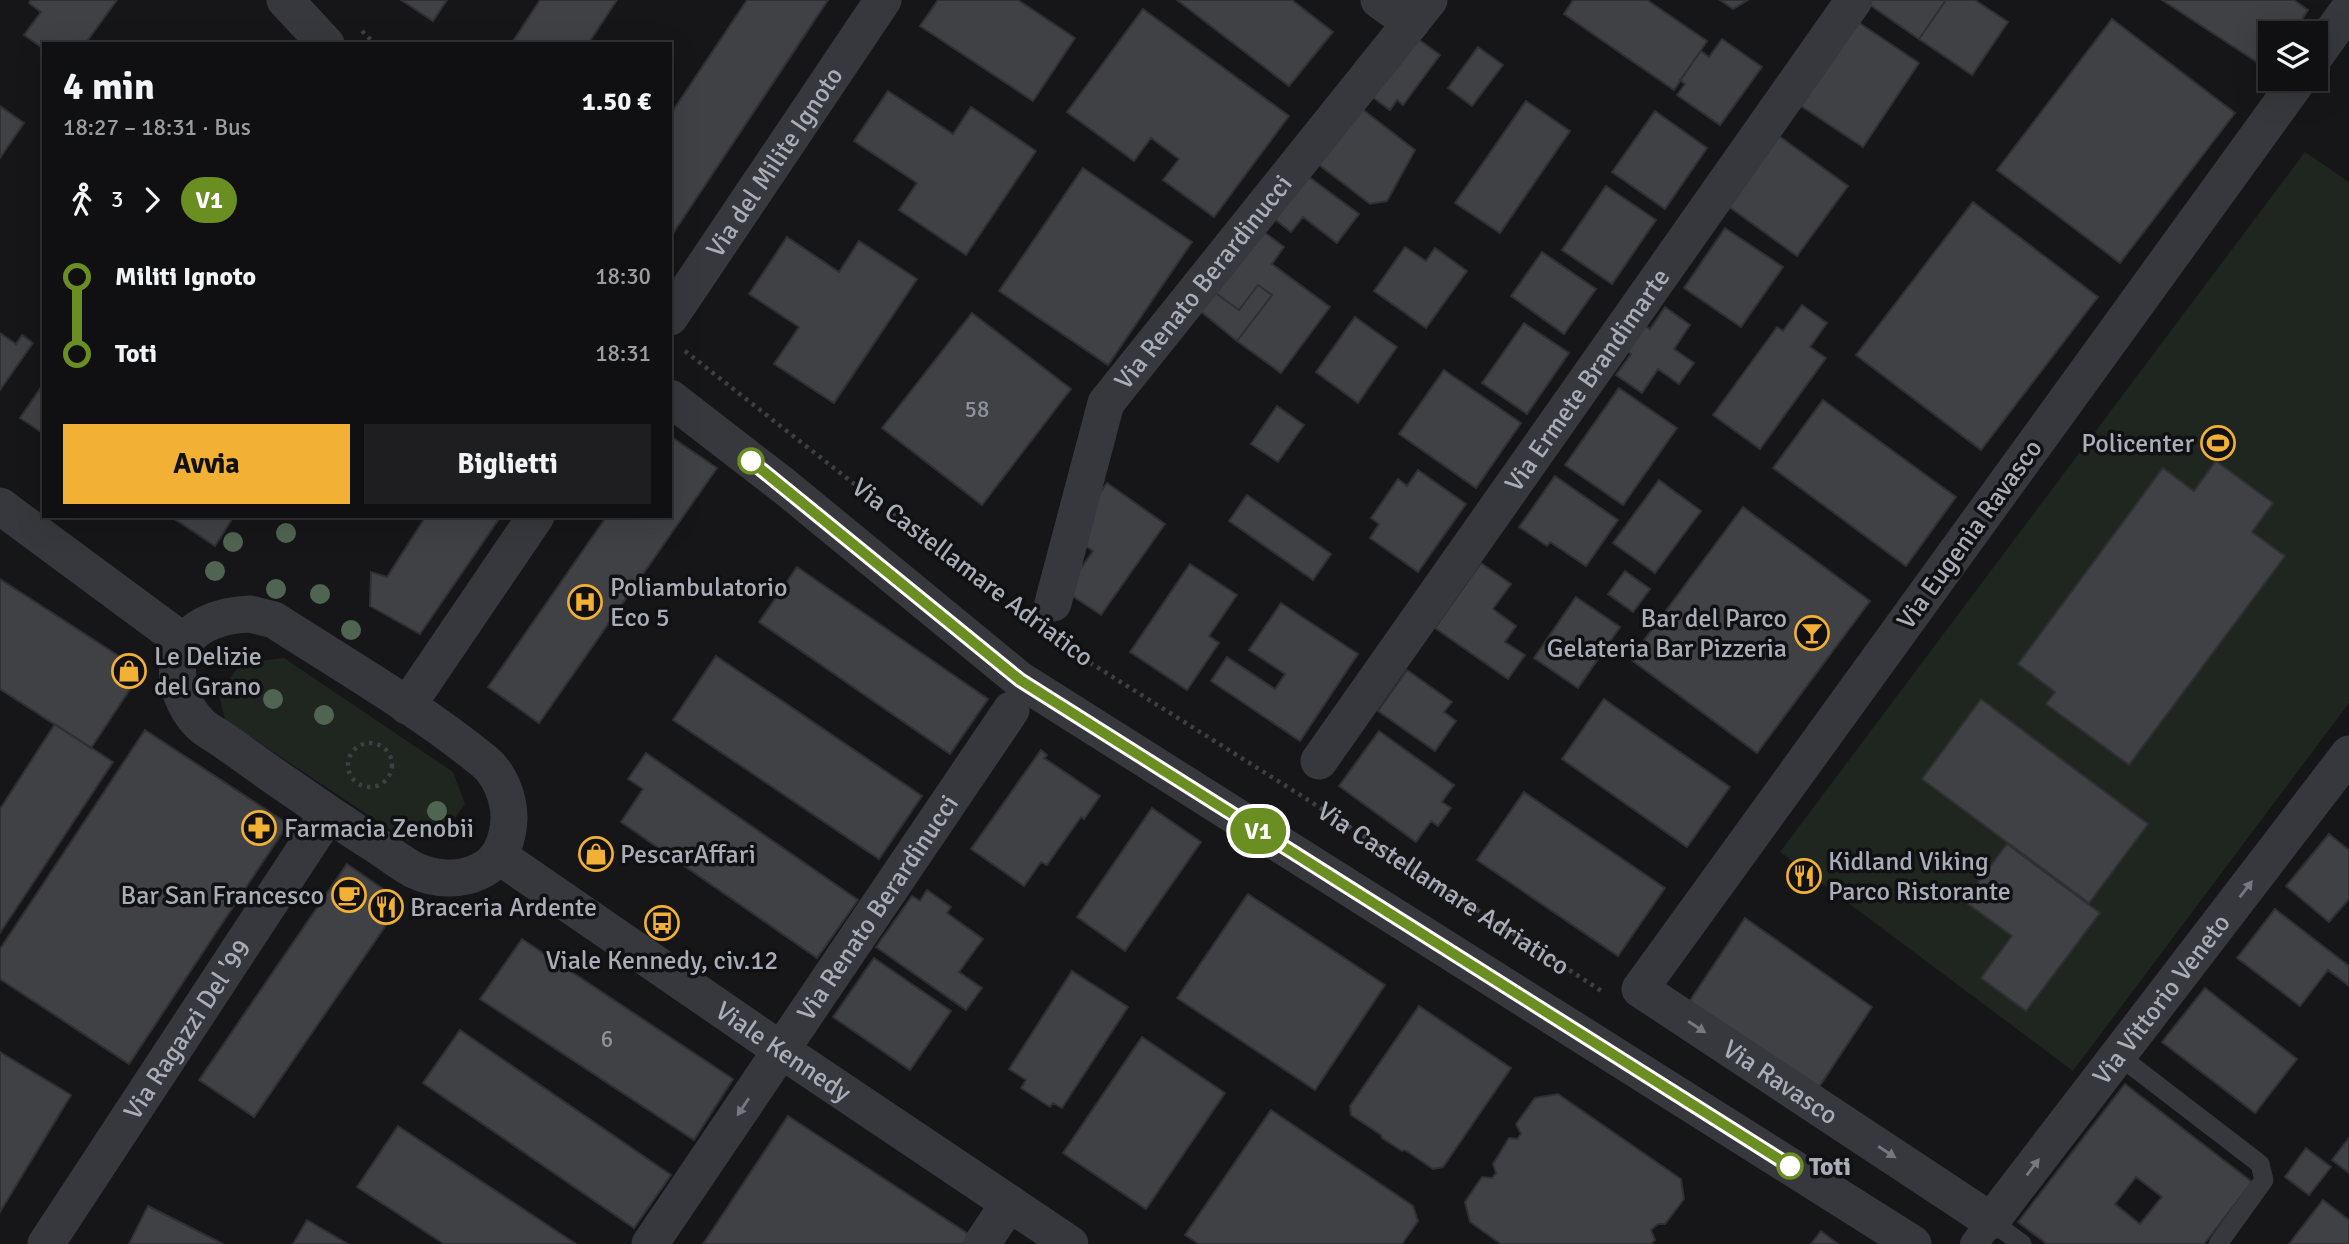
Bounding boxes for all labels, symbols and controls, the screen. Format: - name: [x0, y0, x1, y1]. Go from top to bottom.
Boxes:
- map controls: [2258, 21, 2328, 91]
- button: layers: [2258, 21, 2328, 91]
- street label: Via del Milite Ignoto: [700, 61, 850, 264]
- text: 4 min: [63, 63, 155, 110]
- text: 1.50 €: [582, 86, 651, 118]
- text: 18:27 – 18:31 · Bus: [63, 113, 251, 142]
- street label: Via Renato Berardinucci: [1108, 169, 1299, 396]
- icon: walk: [63, 181, 101, 219]
- icon: forward: [133, 181, 171, 219]
- text: 3: [111, 185, 123, 214]
- text: V1: [195, 185, 223, 215]
- text: Militi Ignoto: [115, 261, 256, 293]
- text: 18:30: [595, 262, 651, 291]
- street label: Via Ermete Brandimarte: [1498, 263, 1677, 498]
- text: Toti: [115, 338, 157, 370]
- text: 18:31: [595, 339, 651, 368]
- house number: 58: [965, 395, 989, 424]
- button: Avvia: [63, 424, 350, 504]
- button: Biglietti: [364, 424, 651, 504]
- sports icon: Policenter: [2199, 424, 2237, 462]
- place label: Policenter: [2081, 428, 2194, 460]
- street label: Via Eugenia Ravasco: [1890, 434, 2049, 636]
- unlabelled marker: [738, 448, 764, 474]
- street label: Via Castellamare Adriatico: [845, 471, 1100, 674]
- place label: Poliambulatorio Eco 5: [610, 572, 788, 634]
- hospital icon: Poliambulatorio Eco 5: [566, 583, 604, 621]
- place label: Bar del Parco Gelateria Bar Pizzeria: [1547, 603, 1787, 665]
- bar icon: Bar del Parco Gelateria Bar Pizzeria: [1793, 614, 1831, 652]
- place label: Le Delizie del Grano: [154, 641, 262, 703]
- shop icon: Le Delizie del Grano: [110, 652, 148, 690]
- street label: Via Renato Berardinucci: [790, 789, 966, 1027]
- street label: Via Castellamare Adriatico: [1311, 795, 1575, 983]
- line badge: V1: [1226, 808, 1290, 854]
- pharmacy icon: Farmacia Zenobii: [240, 809, 278, 847]
- place label: Farmacia Zenobii: [284, 813, 474, 845]
- text: V1: [1244, 816, 1272, 846]
- shop icon: PescarAffari: [577, 835, 615, 873]
- place label: PescarAffari: [620, 839, 756, 871]
- place label: Kidland Viking Parco Ristorante: [1828, 846, 2011, 908]
- restaurant icon: Kidland Viking Parco Ristorante: [1785, 857, 1823, 895]
- cafe icon: Bar San Francesco: [330, 876, 368, 914]
- place label: Bar San Francesco: [120, 880, 324, 912]
- one-way arrow: [2238, 880, 2252, 898]
- restaurant icon: Braceria Ardente: [367, 888, 405, 926]
- place label: Braceria Ardente: [410, 892, 597, 924]
- bus stop icon: Viale Kennedy, civ.12: [643, 904, 681, 942]
- street label: Via Vittorio Veneto: [2086, 908, 2238, 1091]
- street label: Via Ragazzi Del '99: [117, 933, 258, 1126]
- place label: Viale Kennedy, civ.12: [546, 945, 778, 977]
- street label: Viale Kennedy: [709, 995, 857, 1109]
- one-way arrow: [1687, 1020, 1707, 1033]
- house number: 6: [601, 1025, 613, 1054]
- street label: Via Ravasco: [1716, 1033, 1843, 1132]
- one-way arrow: [737, 1097, 750, 1116]
- one-way arrow: [1878, 1145, 1896, 1159]
- place label: Toti: [1809, 1151, 1851, 1183]
- marker: Toti: [1777, 1153, 1803, 1179]
- one-way arrow: [2025, 1158, 2039, 1176]

